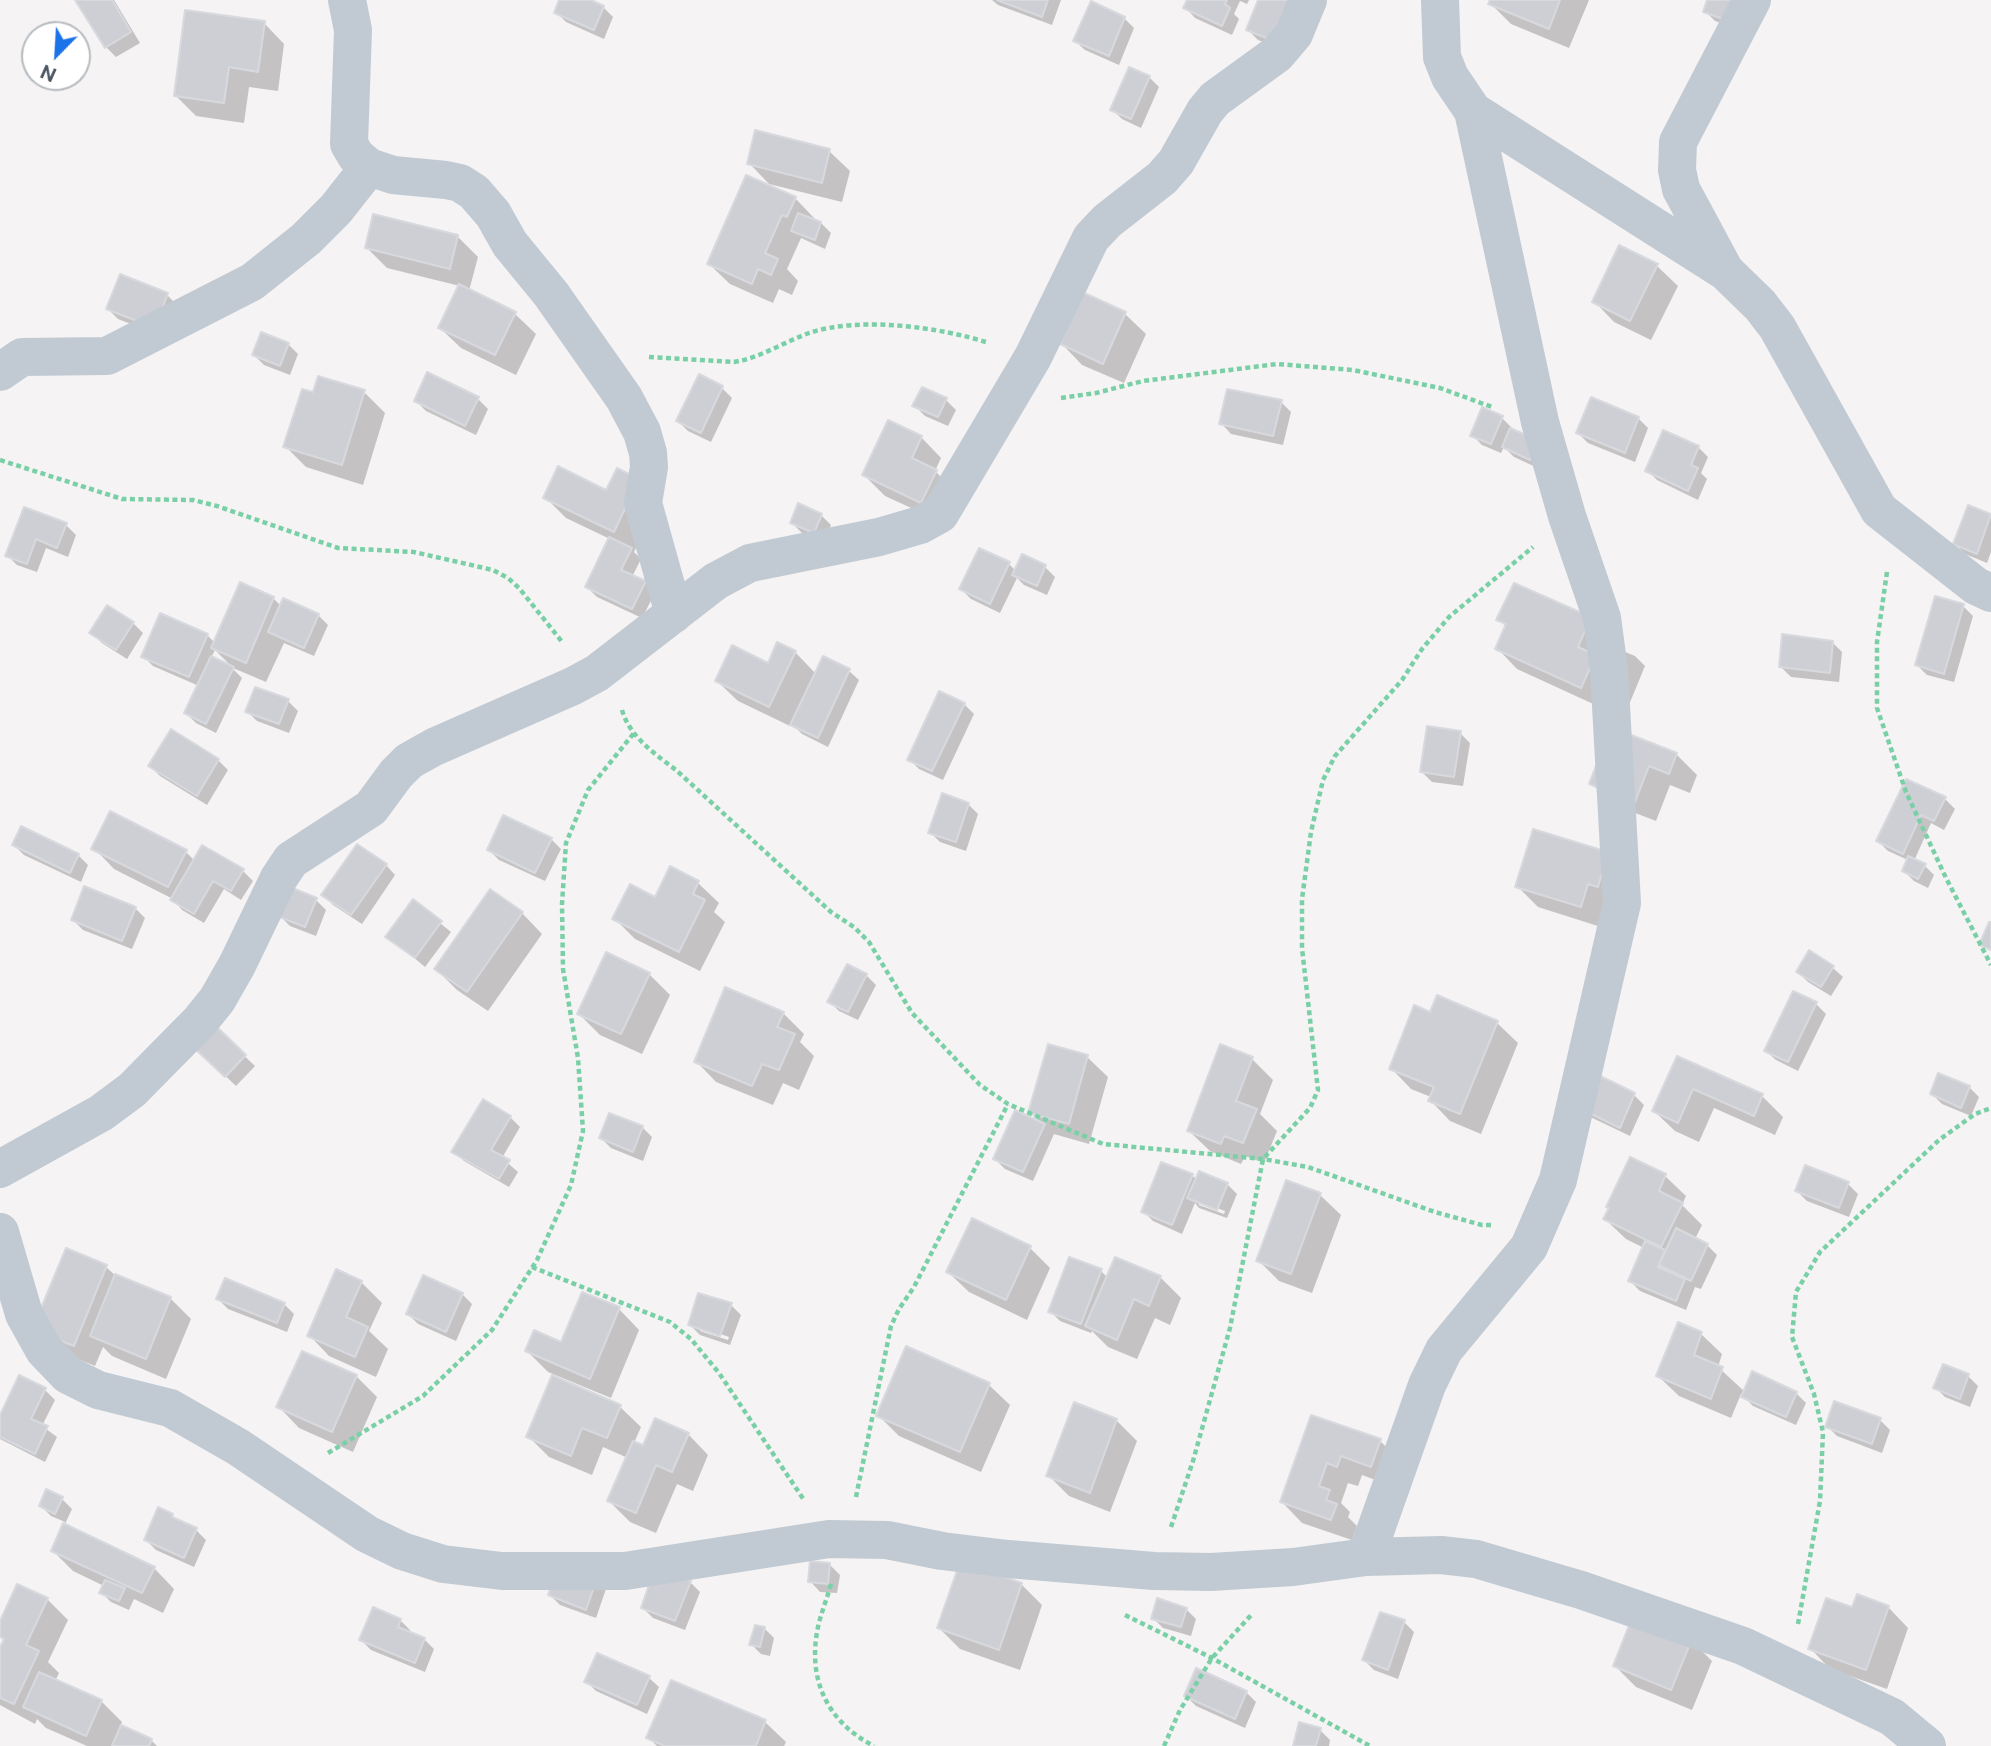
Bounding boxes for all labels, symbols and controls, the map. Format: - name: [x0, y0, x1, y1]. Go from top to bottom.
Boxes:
- north arrow: [21, 21, 91, 91]
- text: N: [37, 60, 60, 86]

